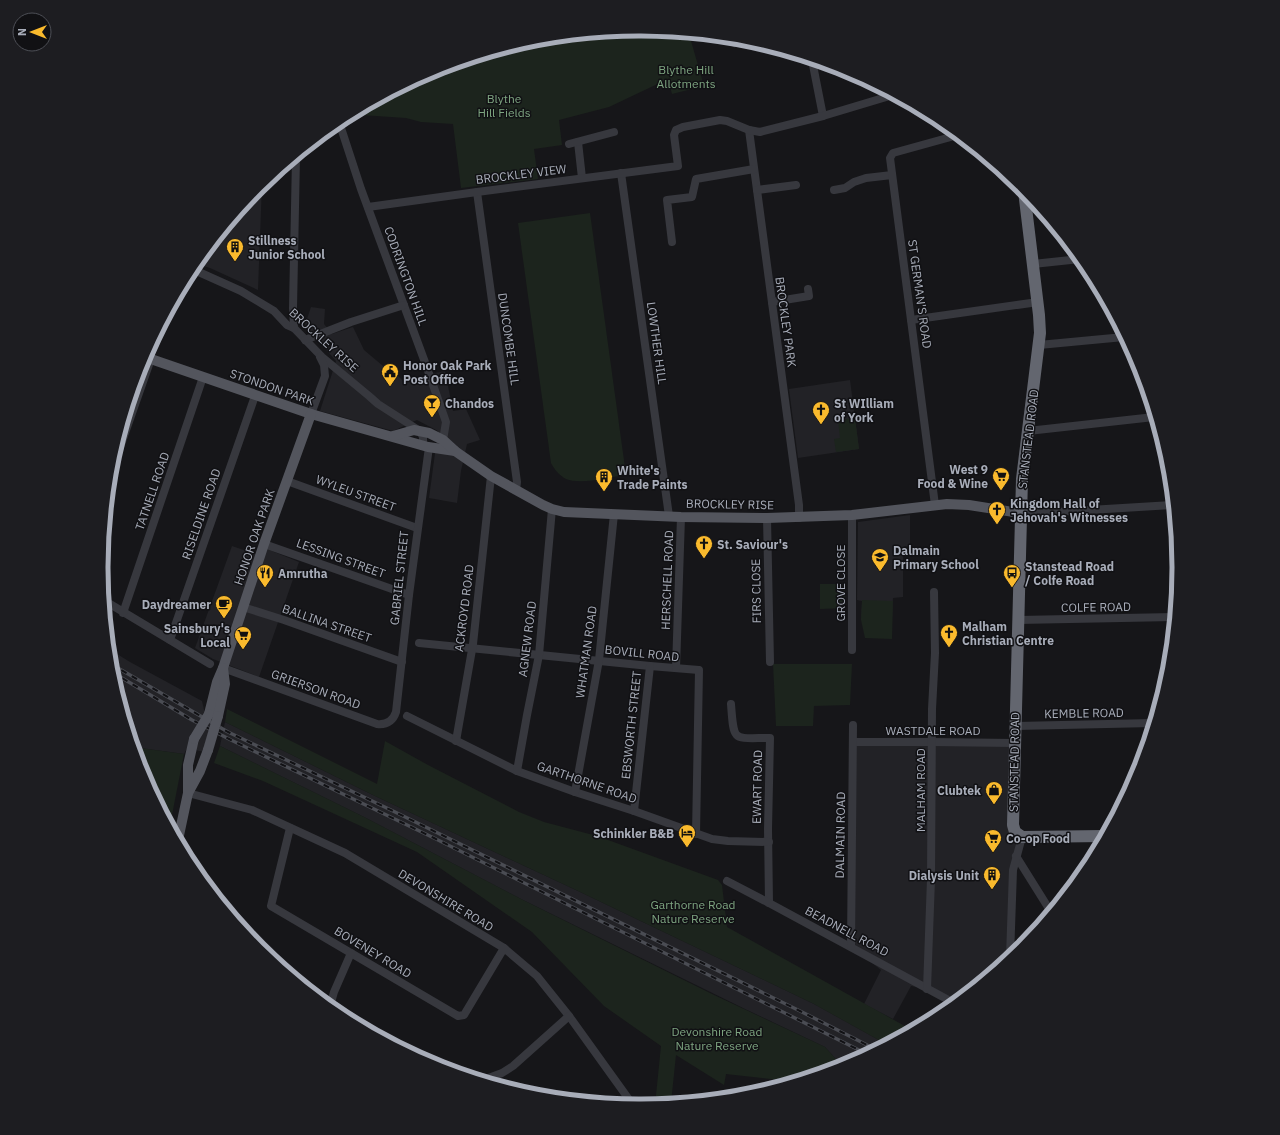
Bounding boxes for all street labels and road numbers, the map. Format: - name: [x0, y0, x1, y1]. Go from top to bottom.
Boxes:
- street label: BROCKLEY VIEW: [475, 161, 568, 187]
- street label: CODRINGTON HILL: [381, 224, 431, 328]
- street label: ST GERMAN'S ROAD: [905, 239, 935, 349]
- street label: BROCKLEY PARK: [772, 276, 800, 369]
- street label: DUNCOMBE HILL: [495, 292, 523, 386]
- street label: LOWTHER HILL: [644, 301, 670, 385]
- street label: BROCKLEY RISE: [286, 305, 362, 375]
- street label: STONDON PARK: [228, 366, 316, 409]
- street label: STANSTEAD ROAD: [1014, 388, 1042, 490]
- street label: TATNELL ROAD: [132, 450, 172, 532]
- street label: RISELDINE ROAD: [178, 467, 224, 561]
- street label: WYLEU STREET: [314, 472, 398, 514]
- street label: HONOR OAK PARK: [231, 487, 278, 587]
- street label: BROCKLEY RISE: [686, 496, 774, 512]
- street label: GABRIEL STREET: [387, 530, 411, 626]
- street label: HERSCHELL ROAD: [658, 530, 676, 630]
- street label: LESSING STREET: [294, 535, 388, 581]
- street label: GROVE CLOSE: [833, 545, 848, 621]
- street label: FIRS CLOSE: [748, 559, 764, 623]
- street label: ACKROYD ROAD: [451, 563, 477, 653]
- street label: COLFE ROAD: [1061, 599, 1131, 615]
- street label: AGNEW ROAD: [515, 600, 539, 678]
- street label: BALLINA STREET: [280, 601, 374, 645]
- street label: WHATMAN ROAD: [572, 605, 600, 699]
- street label: BOVILL ROAD: [604, 642, 680, 664]
- street label: GRIERSON ROAD: [269, 666, 363, 712]
- street label: EBSWORTH STREET: [618, 670, 644, 780]
- street label: KEMBLE ROAD: [1044, 705, 1124, 721]
- street label: STANSTEAD ROAD: [1006, 712, 1022, 812]
- street label: WASTDALE ROAD: [885, 723, 981, 738]
- street label: MALHAM ROAD: [913, 748, 928, 832]
- street label: EWART ROAD: [749, 750, 765, 824]
- street label: GARTHORNE ROAD: [535, 758, 639, 806]
- street label: DALMAIN ROAD: [832, 791, 848, 879]
- street label: DEVONSHIRE ROAD: [396, 866, 496, 934]
- street label: BEADNELL ROAD: [803, 903, 891, 959]
- street label: BOVENEY ROAD: [332, 923, 414, 981]

